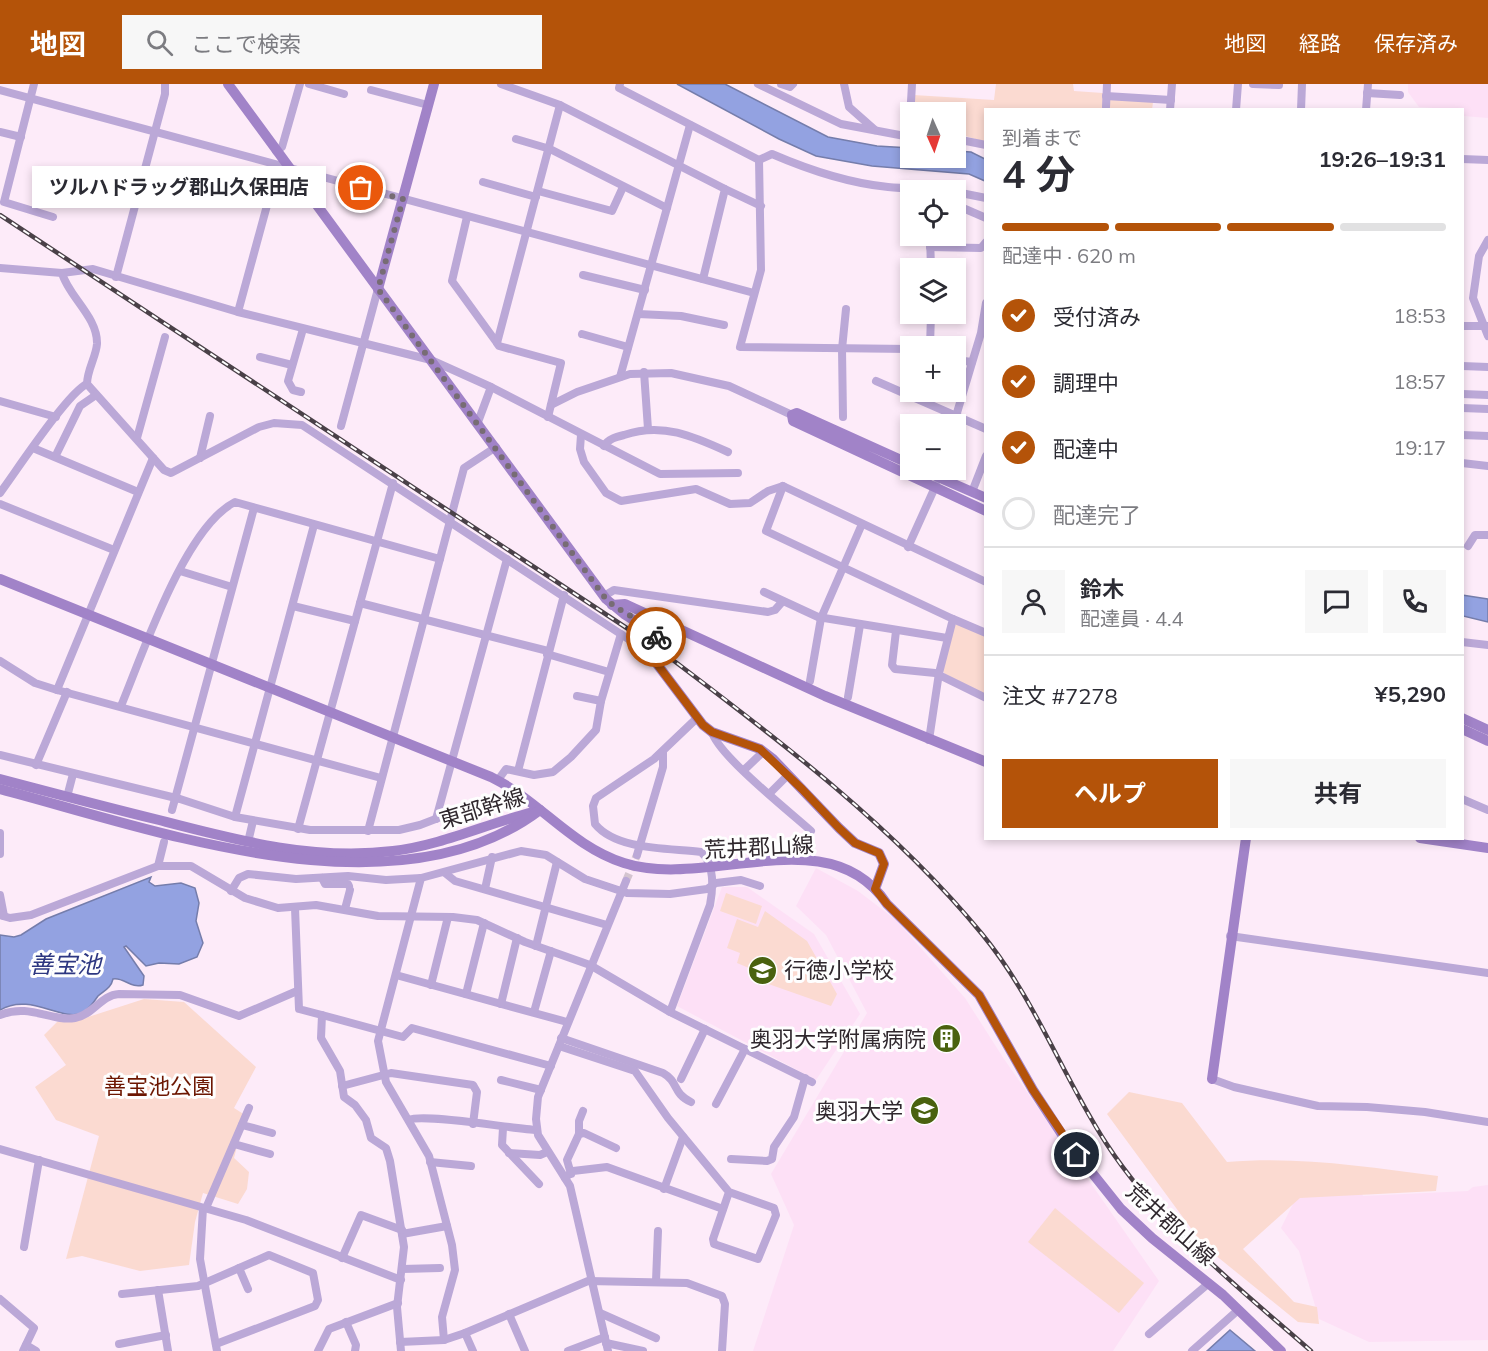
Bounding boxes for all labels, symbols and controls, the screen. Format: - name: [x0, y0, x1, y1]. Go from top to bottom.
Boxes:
- search box: [122, 15, 542, 69]
- text: 地図: [30, 26, 86, 61]
- icon: search: [143, 26, 176, 59]
- text: ここで検索: [191, 30, 301, 58]
- text: 地図: [1224, 30, 1266, 56]
- text: 経路: [1299, 30, 1341, 56]
- text: 保存済み: [1374, 30, 1458, 56]
- north arrow: [900, 102, 966, 168]
- map controls: [900, 102, 966, 480]
- text: 到着まで: [1002, 125, 1082, 150]
- text: 19:26–19:31: [1318, 145, 1446, 173]
- text: 4 分: [1002, 149, 1075, 198]
- pin: [335, 162, 386, 213]
- callout: ツルハドラッグ郡山久保田店: [31, 167, 325, 209]
- icon: bag: [344, 171, 377, 204]
- text: ツルハドラッグ郡山久保田店: [49, 174, 309, 199]
- button: locate: [900, 180, 966, 246]
- text: 配達中 · 620 m: [1002, 243, 1136, 268]
- button: layers: [900, 258, 966, 324]
- icon: check: [1002, 299, 1035, 332]
- text: 受付済み: [1053, 303, 1141, 331]
- text: 18:53: [1393, 303, 1446, 328]
- button: +: [900, 336, 966, 402]
- icon: check: [1002, 365, 1035, 398]
- text: 調理中: [1053, 369, 1119, 397]
- text: 18:57: [1393, 369, 1446, 394]
- button: −: [900, 414, 966, 480]
- icon: check: [1002, 431, 1035, 464]
- text: 配達中: [1053, 435, 1119, 463]
- text: 19:17: [1393, 435, 1446, 460]
- text: 配達完了: [1053, 501, 1141, 529]
- button: person: [1002, 570, 1065, 633]
- button: chat: [1305, 570, 1368, 633]
- button: phone: [1383, 570, 1446, 633]
- text: 鈴木: [1080, 575, 1124, 603]
- text: 配達員 · 4.4: [1080, 606, 1184, 631]
- courier: [626, 607, 686, 667]
- icon: bike: [640, 621, 673, 654]
- text: ¥5,290: [1375, 680, 1446, 708]
- text: 注文 #7278: [1002, 682, 1118, 710]
- button: ヘルプ: [1002, 759, 1218, 828]
- button: 共有: [1230, 759, 1446, 828]
- street label: 東部幹線: [436, 782, 528, 834]
- street label: 荒井郡山線: [703, 830, 815, 864]
- water label: 善宝池: [29, 949, 103, 979]
- school or university icon: 行徳小学校: [747, 954, 779, 986]
- place label: 行徳小学校: [784, 956, 894, 984]
- building icon: 奥羽大学附属病院: [931, 1023, 963, 1055]
- place label: 奥羽大学附属病院: [750, 1025, 926, 1053]
- park label: 善宝池公園: [104, 1072, 214, 1100]
- school or university icon: 奥羽大学: [908, 1095, 940, 1127]
- place label: 奥羽大学: [815, 1097, 903, 1125]
- pin: [1051, 1129, 1102, 1180]
- icon: home: [1060, 1138, 1093, 1171]
- street label: 荒井郡山線: [1121, 1177, 1221, 1271]

